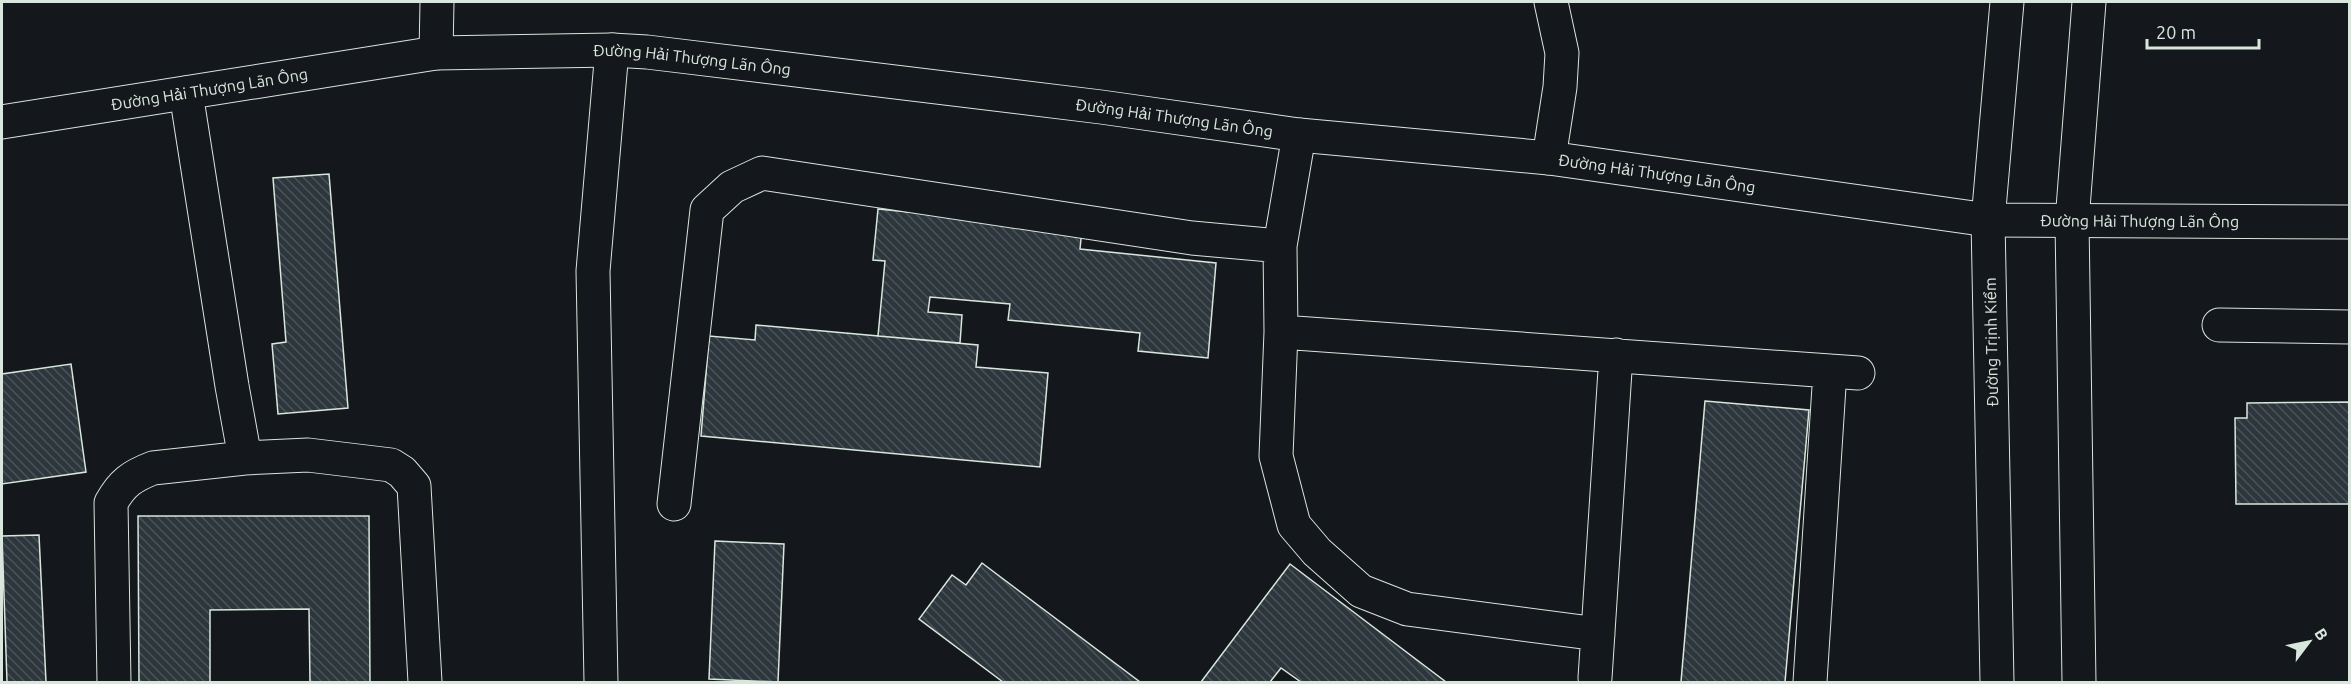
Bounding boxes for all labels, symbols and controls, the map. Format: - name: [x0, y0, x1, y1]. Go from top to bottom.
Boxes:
- scale bar: [2147, 12, 2260, 50]
- text: 20 m: [2156, 22, 2196, 42]
- street label: Đường Hải Thượng Lãn Ông: [593, 41, 792, 78]
- street label: Đường Hải Thượng Lãn Ông: [110, 65, 309, 114]
- street label: Đường Hải Thượng Lãn Ông: [1075, 95, 1274, 140]
- street label: Đường Hải Thượng Lãn Ông: [1557, 150, 1757, 196]
- street label: Đường Hải Thượng Lãn Ông: [2040, 211, 2239, 230]
- street label: Đường Trịnh Kiểm: [1981, 277, 2001, 407]
- north arrow: [2279, 612, 2339, 672]
- text: B: [2311, 625, 2332, 643]

